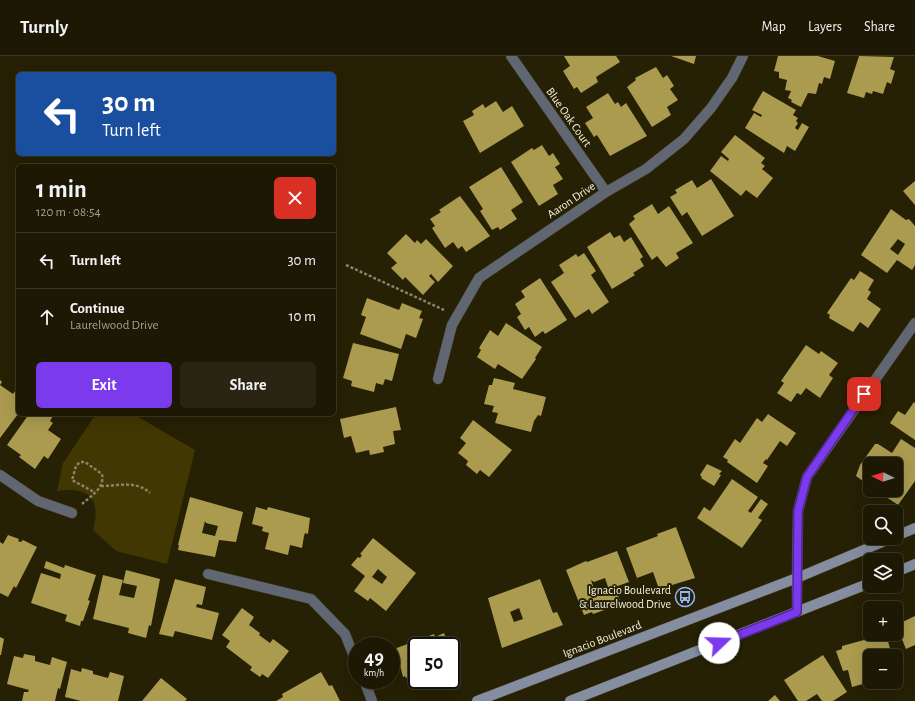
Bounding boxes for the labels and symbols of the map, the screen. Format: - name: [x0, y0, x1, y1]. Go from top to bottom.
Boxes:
- street label: Blue Oak Court: [544, 85, 594, 149]
- street label: Aaron Drive: [545, 180, 597, 220]
- pin: [847, 377, 881, 411]
- north arrow: [863, 457, 903, 497]
- place label: Ignacio Boulevard & Laurelwood Drive: [579, 584, 671, 610]
- bus stop icon: Ignacio Boulevard & Laurelwood Drive: [674, 586, 696, 608]
- street label: Ignacio Boulevard: [561, 619, 643, 659]
- position arrow: [698, 622, 740, 664]
- speed limit sign: 50: [408, 637, 460, 689]

